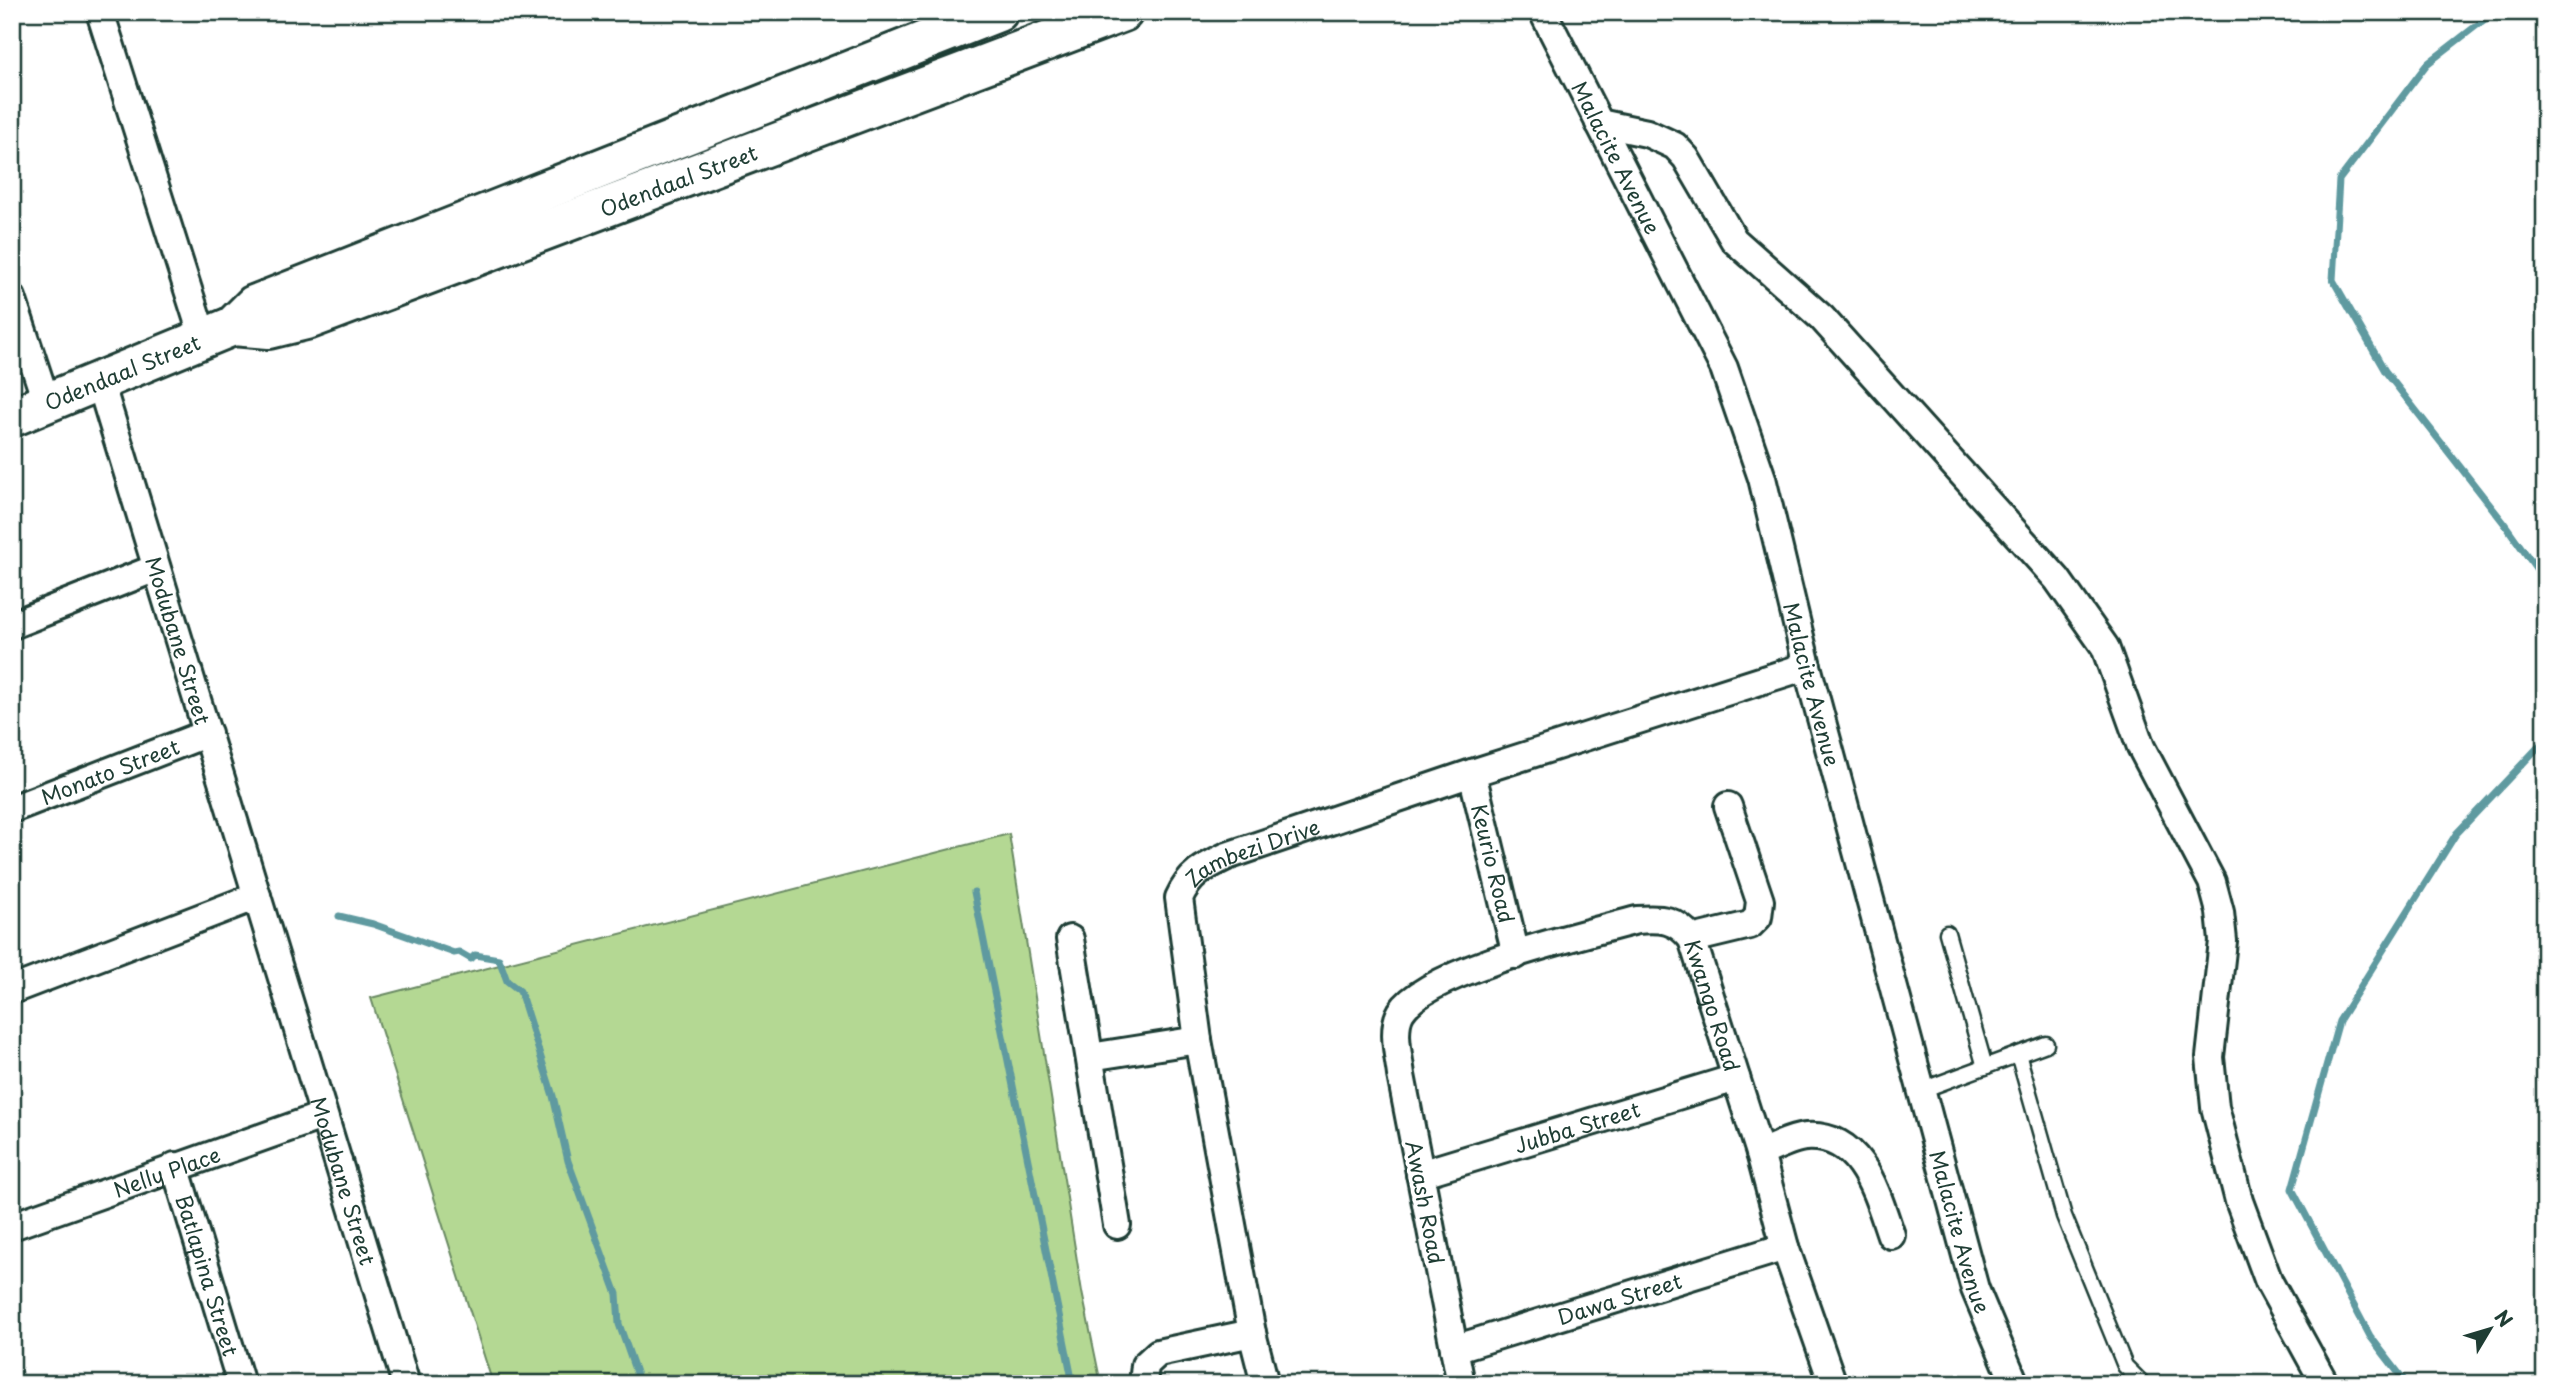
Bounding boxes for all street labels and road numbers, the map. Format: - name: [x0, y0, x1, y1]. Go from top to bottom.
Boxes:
- street label: Malacite Avenue: [1565, 75, 1669, 239]
- street label: Odendaal Street: [595, 136, 762, 224]
- street label: Odendaal Street: [39, 325, 205, 418]
- street label: Modubane Street: [138, 552, 220, 728]
- street label: Malacite Avenue: [1776, 599, 1849, 770]
- street label: Monato Street: [36, 730, 184, 812]
- street label: Keurio Road: [1464, 801, 1524, 926]
- street label: Zambezi Drive: [1177, 810, 1324, 893]
- street label: Kwango Road: [1677, 935, 1749, 1075]
- street label: Jubba Street: [1510, 1092, 1644, 1161]
- street label: Modubane Street: [303, 1093, 385, 1269]
- street label: Nelly Place: [109, 1137, 224, 1205]
- street label: Awash Road: [1398, 1137, 1454, 1267]
- street label: Malacite Avenue: [1922, 1146, 1999, 1318]
- street label: Batlapina Street: [168, 1190, 248, 1360]
- street label: Dawa Street: [1553, 1264, 1685, 1332]

